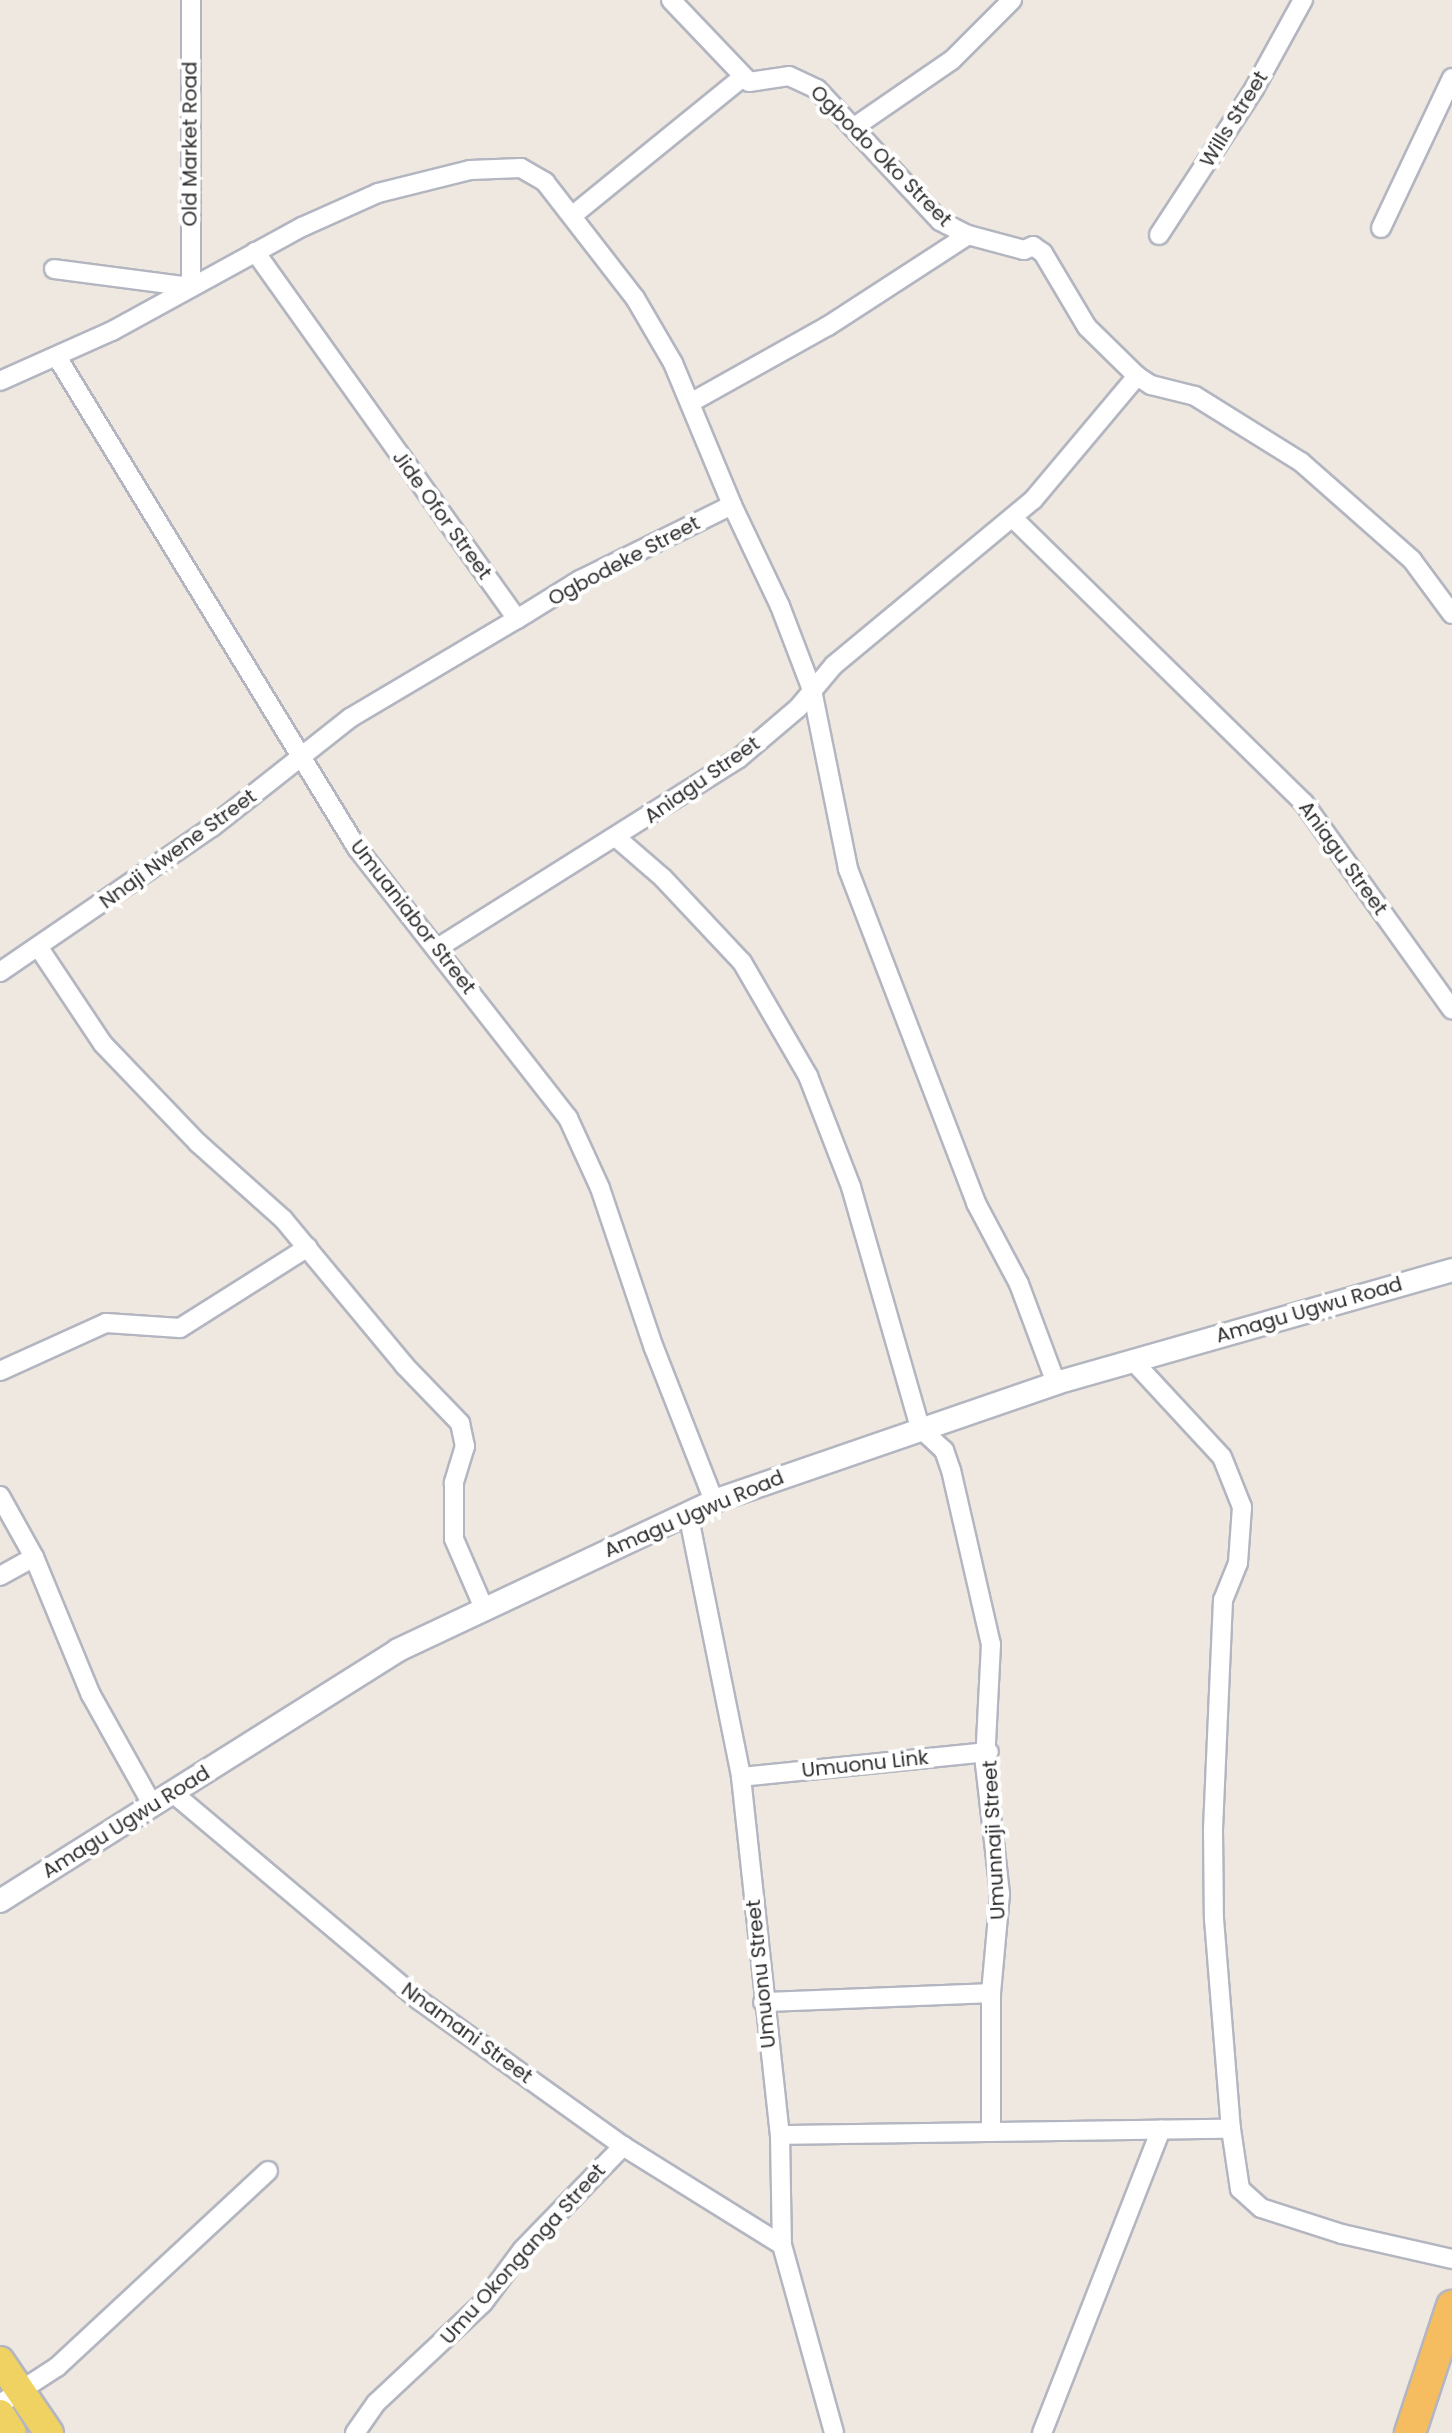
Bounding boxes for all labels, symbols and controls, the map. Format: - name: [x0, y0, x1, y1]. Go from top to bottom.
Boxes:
- street label: Old Market Road: [178, 61, 202, 227]
- street label: Wills Street: [1195, 67, 1273, 171]
- street label: Ogbodo Oko Street: [805, 80, 957, 232]
- street label: Jide Ofor Street: [387, 446, 497, 584]
- street label: Ogbodeke Street: [544, 511, 704, 611]
- street label: Aniagu Street: [640, 731, 764, 829]
- street label: Nnaji Nwene Street: [95, 784, 261, 914]
- street label: Aniagu Street: [1294, 796, 1392, 920]
- street label: Umuaniabor Street: [345, 835, 481, 999]
- street label: Amagu Ugwu Road: [1213, 1272, 1405, 1348]
- street label: Amagu Ugwu Road: [601, 1465, 787, 1563]
- street label: Umuonu Link: [800, 1745, 930, 1783]
- street label: Umunnaji Street: [978, 1760, 1010, 1920]
- street label: Amagu Ugwu Road: [38, 1761, 214, 1883]
- street label: Umuonu Street: [741, 1899, 781, 2049]
- street label: Nnamani Street: [397, 1977, 537, 2089]
- street label: Umu Okonganga Street: [436, 2159, 610, 2349]

